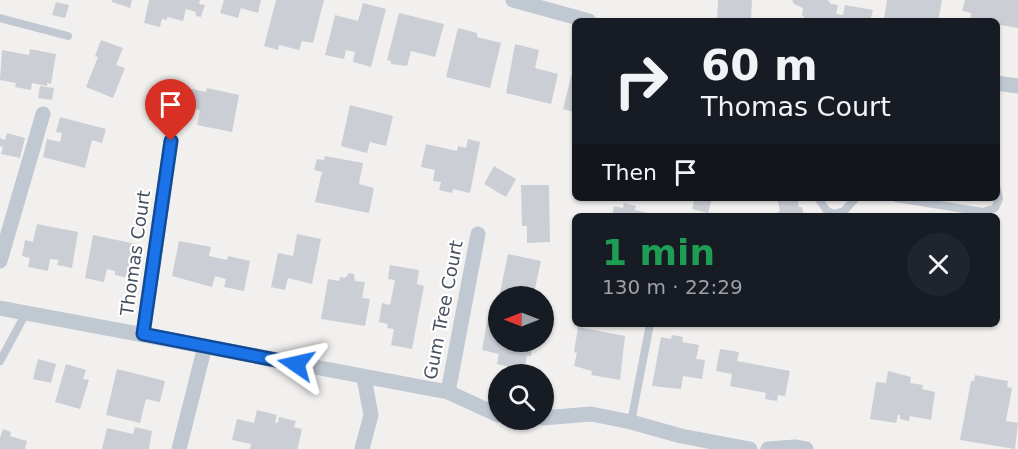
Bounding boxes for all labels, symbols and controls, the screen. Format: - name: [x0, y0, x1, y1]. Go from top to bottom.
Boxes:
- text: 60 m: [701, 41, 818, 90]
- icon: right: [602, 42, 680, 120]
- pin: [145, 79, 196, 141]
- icon: arrive: [154, 88, 187, 121]
- text: Thomas Court: [701, 91, 891, 122]
- icon: arrive: [669, 156, 702, 189]
- text: Then: [602, 160, 657, 185]
- street label: Thomas Court: [116, 189, 154, 318]
- text: 1 min: [602, 232, 715, 273]
- button: close: [907, 233, 970, 296]
- street label: Gum Tree Court: [419, 239, 467, 381]
- text: 130 m · 22:29: [602, 275, 743, 299]
- north arrow: [488, 286, 554, 352]
- map controls: [488, 286, 554, 430]
- position arrow: [264, 332, 328, 396]
- button: search: [488, 364, 554, 430]

